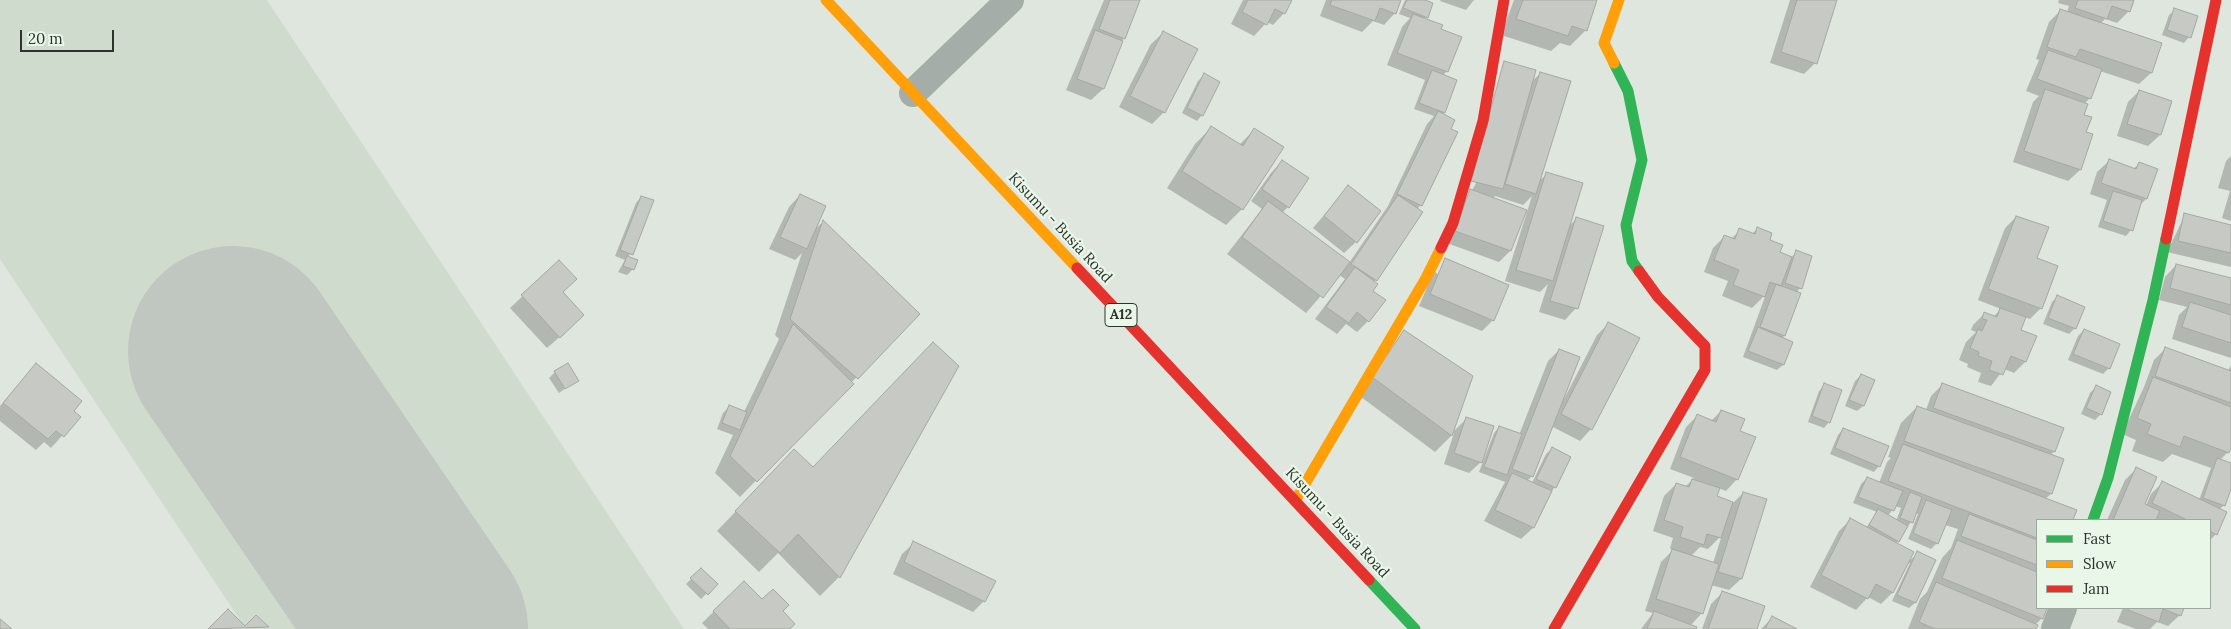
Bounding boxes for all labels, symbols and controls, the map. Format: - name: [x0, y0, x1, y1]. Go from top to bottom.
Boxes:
- scale bar: [22, 20, 116, 52]
- text: 20 m: [28, 29, 63, 48]
- street label: Kisumu - Busia Road: [1004, 169, 1116, 287]
- road number: A12: [1105, 304, 1137, 326]
- street label: Kisumu - Busia Road: [1281, 464, 1393, 582]
- legend: [2036, 519, 2211, 609]
- text: Fast: [2083, 529, 2111, 548]
- text: Slow: [2083, 554, 2116, 573]
- text: Jam: [2083, 579, 2110, 598]

